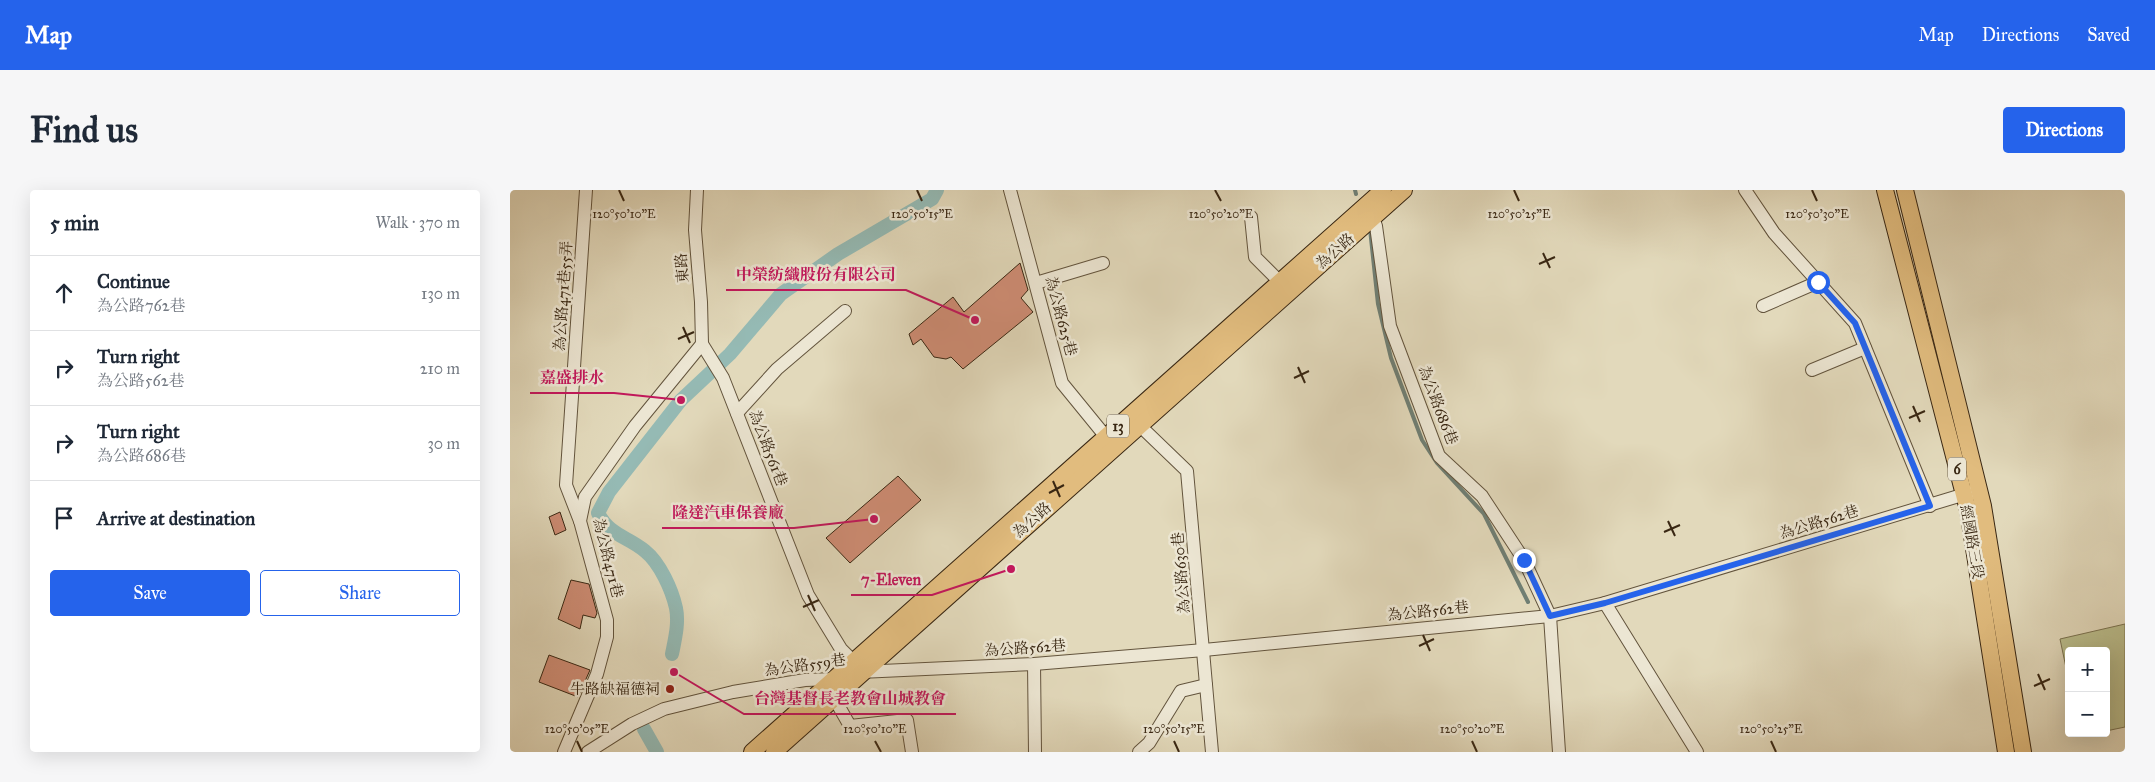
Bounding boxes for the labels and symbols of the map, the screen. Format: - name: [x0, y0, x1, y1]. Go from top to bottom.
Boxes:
- text: 120°50'10"E: [592, 207, 656, 221]
- text: 120°50'15"E: [891, 207, 953, 221]
- text: 120°50'20"E: [1189, 207, 1254, 221]
- text: 120°50'25"E: [1487, 207, 1551, 221]
- text: 120°50'30"E: [1785, 207, 1849, 221]
- street label: 為公路: [1312, 229, 1358, 273]
- street label: 為公路471巷55弄: [550, 240, 576, 352]
- street label: 東路: [672, 252, 692, 284]
- callout: 中榮紡織股份有限公司: [726, 259, 906, 290]
- text: 中榮紡織股份有限公司: [736, 265, 896, 284]
- route start: [1807, 271, 1830, 294]
- street label: 為公路625巷: [1042, 274, 1080, 358]
- callout: 嘉盛排水: [530, 362, 614, 393]
- street label: 為公路686巷: [1415, 363, 1461, 447]
- text: 嘉盛排水: [540, 368, 604, 387]
- street label: 為公路561巷: [745, 407, 791, 489]
- road number: 13: [1107, 415, 1129, 438]
- road number: 6: [1948, 458, 1966, 480]
- callout: 隆達汽車保養廠: [662, 497, 794, 528]
- street label: 為公路: [1009, 498, 1055, 542]
- street label: 為公路562巷: [1777, 501, 1861, 543]
- text: 隆達汽車保養廠: [672, 503, 784, 522]
- street label: 經國路三段: [1957, 503, 1987, 581]
- street label: 為公路471巷: [589, 516, 627, 600]
- street label: 為公路630巷: [1168, 531, 1194, 615]
- route end: [1513, 549, 1536, 572]
- callout: 7-Eleven: [851, 564, 932, 595]
- text: 7-Eleven: [861, 570, 921, 589]
- street label: 為公路562巷: [1386, 598, 1470, 624]
- street label: 為公路562巷: [983, 636, 1067, 660]
- street label: 為公路559巷: [763, 650, 847, 680]
- place label: 牛路缺福德祠: [570, 680, 660, 698]
- marker: 牛路缺福德祠: [664, 683, 676, 695]
- callout: 台灣基督長老教會山城教會: [744, 683, 956, 714]
- text: 台灣基督長老教會山城教會: [754, 689, 946, 708]
- text: 120°50'05"E: [545, 722, 610, 736]
- text: 120°50'10"E: [843, 722, 907, 736]
- text: 120°50'15"E: [1143, 722, 1205, 736]
- text: 120°50'20"E: [1440, 722, 1505, 736]
- text: 120°50'25"E: [1739, 722, 1803, 736]

